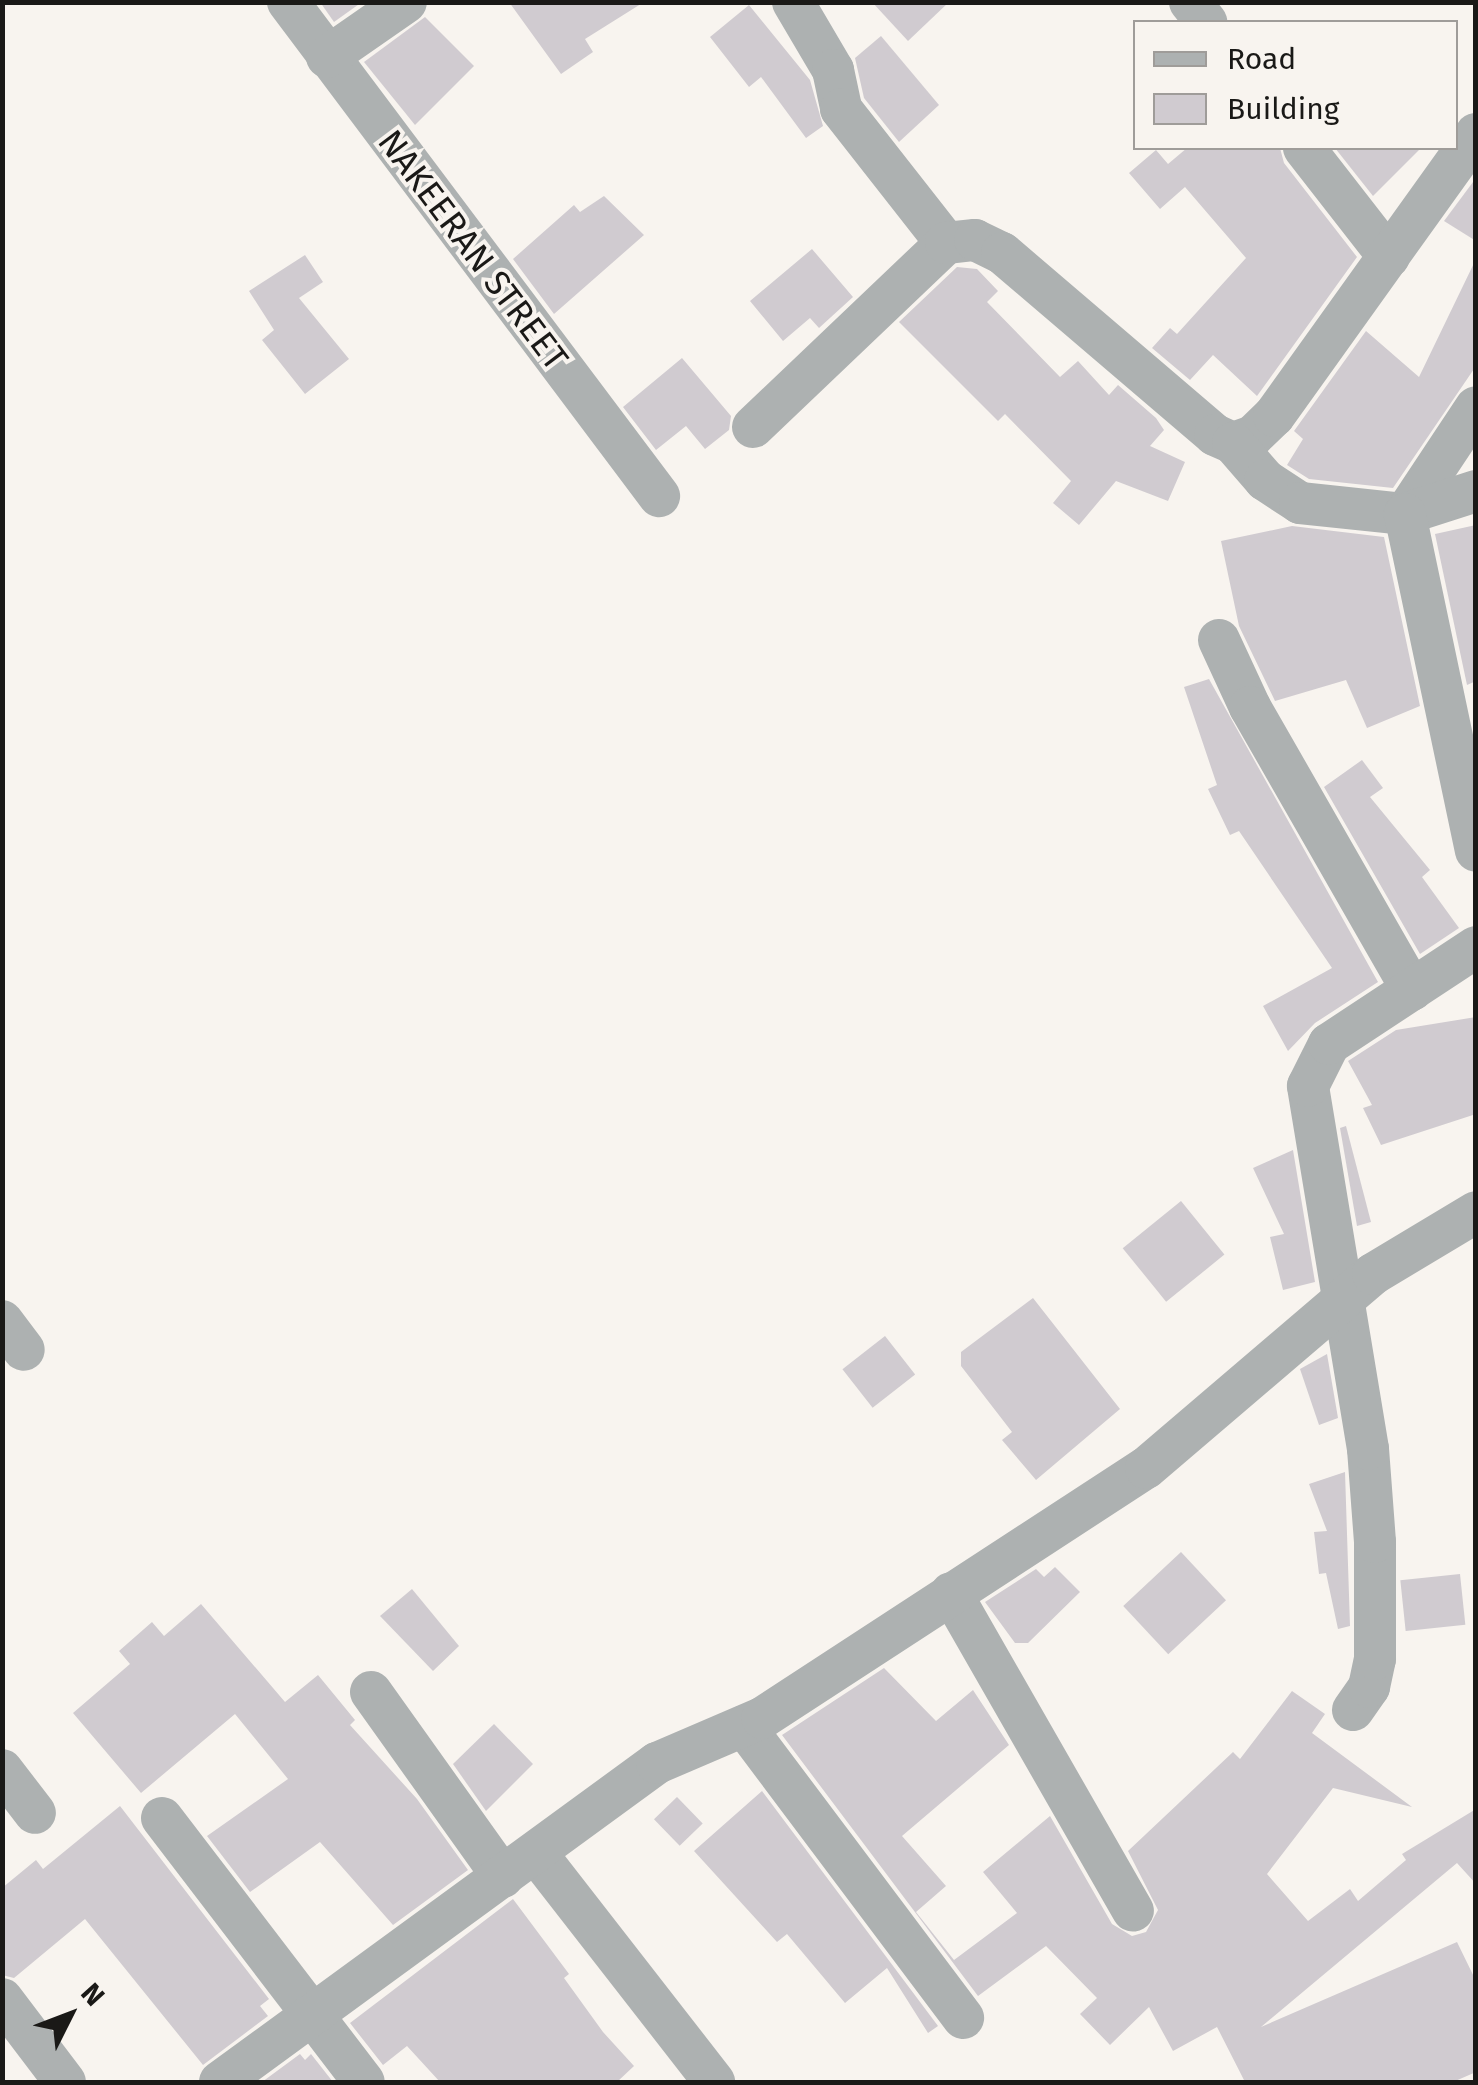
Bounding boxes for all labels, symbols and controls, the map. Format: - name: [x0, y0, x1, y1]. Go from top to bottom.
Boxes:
- legend: [1133, 20, 1458, 150]
- text: Road: [1227, 41, 1296, 77]
- text: Building: [1227, 91, 1339, 127]
- street label: NAKEERAN STREET: [369, 122, 577, 378]
- north arrow: [20, 1965, 120, 2065]
- text: N: [74, 1977, 111, 2013]

